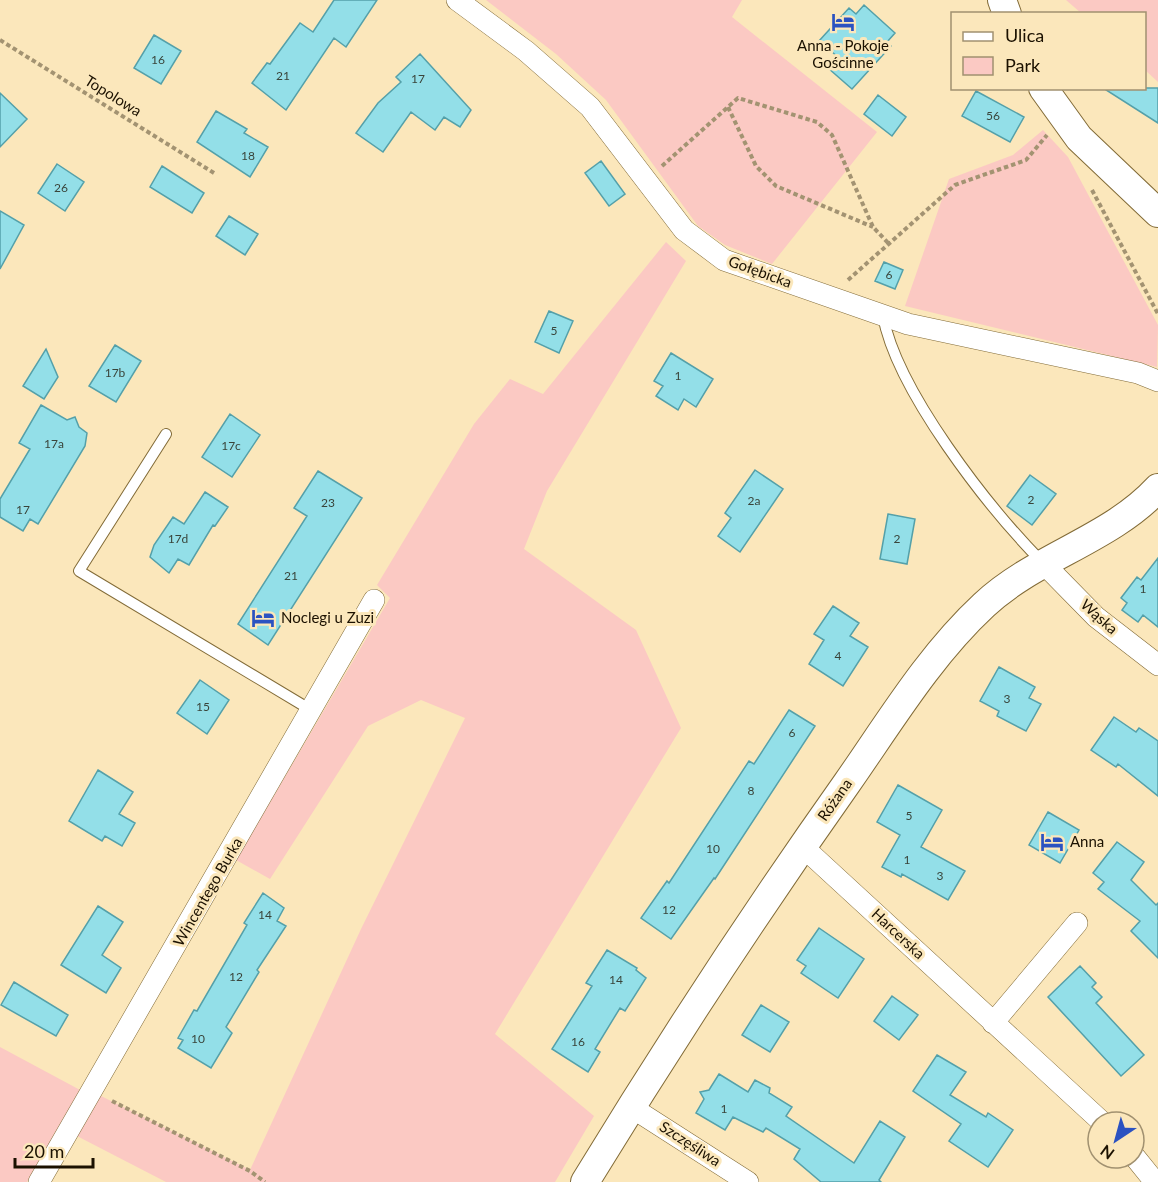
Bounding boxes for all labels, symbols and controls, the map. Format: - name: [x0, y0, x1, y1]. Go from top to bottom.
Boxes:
- hotel icon: Anna - Pokoje Gościnne: [830, 9, 856, 35]
- legend: [951, 12, 1146, 90]
- text: Ulica: [1005, 24, 1044, 46]
- place label: Anna - Pokoje Gościnne: [797, 36, 889, 71]
- house number: 16: [151, 52, 165, 67]
- text: Park: [1005, 54, 1041, 76]
- house number: 21: [276, 68, 290, 83]
- street label: Topolowa: [82, 71, 145, 120]
- house number: 17: [411, 71, 425, 86]
- house number: 56: [986, 108, 1000, 123]
- house number: 18: [241, 148, 255, 163]
- house number: 26: [54, 180, 68, 195]
- street label: Gołębicka: [726, 251, 795, 291]
- house number: 6: [886, 267, 893, 282]
- house number: 5: [551, 323, 558, 338]
- house number: 17b: [105, 365, 126, 380]
- house number: 1: [675, 368, 682, 383]
- house number: 17a: [44, 436, 64, 451]
- house number: 17c: [221, 438, 241, 453]
- house number: 2: [1028, 492, 1035, 507]
- house number: 2a: [748, 493, 760, 508]
- house number: 23: [321, 495, 335, 510]
- house number: 17: [16, 502, 30, 517]
- house number: 17d: [168, 531, 188, 546]
- house number: 2: [894, 531, 901, 546]
- house number: 21: [284, 568, 298, 583]
- house number: 1: [1140, 581, 1147, 596]
- street label: Wąska: [1077, 595, 1122, 638]
- hotel icon: Noclegi u Zuzi: [250, 605, 276, 631]
- place label: Noclegi u Zuzi: [281, 608, 374, 626]
- house number: 4: [835, 648, 842, 663]
- house number: 3: [1004, 691, 1011, 706]
- house number: 15: [196, 699, 210, 714]
- house number: 6: [789, 725, 796, 740]
- street label: Różana: [813, 775, 855, 824]
- house number: 8: [748, 783, 755, 798]
- house number: 5: [906, 808, 913, 823]
- hotel icon: Anna: [1039, 829, 1065, 855]
- place label: Anna: [1070, 832, 1104, 850]
- street label: Wincentego Burka: [169, 834, 246, 949]
- house number: 10: [706, 841, 720, 856]
- house number: 1: [904, 852, 911, 867]
- house number: 3: [937, 868, 944, 883]
- house number: 12: [662, 902, 676, 917]
- street label: Harcerska: [868, 904, 929, 962]
- house number: 14: [258, 907, 272, 922]
- house number: 12: [229, 969, 243, 984]
- house number: 14: [609, 972, 623, 987]
- house number: 10: [191, 1031, 205, 1046]
- house number: 16: [571, 1034, 585, 1049]
- house number: 1: [721, 1101, 728, 1116]
- north arrow: [1086, 1110, 1146, 1170]
- street label: Szczęśliwa: [657, 1117, 724, 1170]
- scale bar: [15, 1131, 93, 1169]
- text: 20 m: [24, 1140, 64, 1162]
- text: N: [1096, 1141, 1117, 1164]

